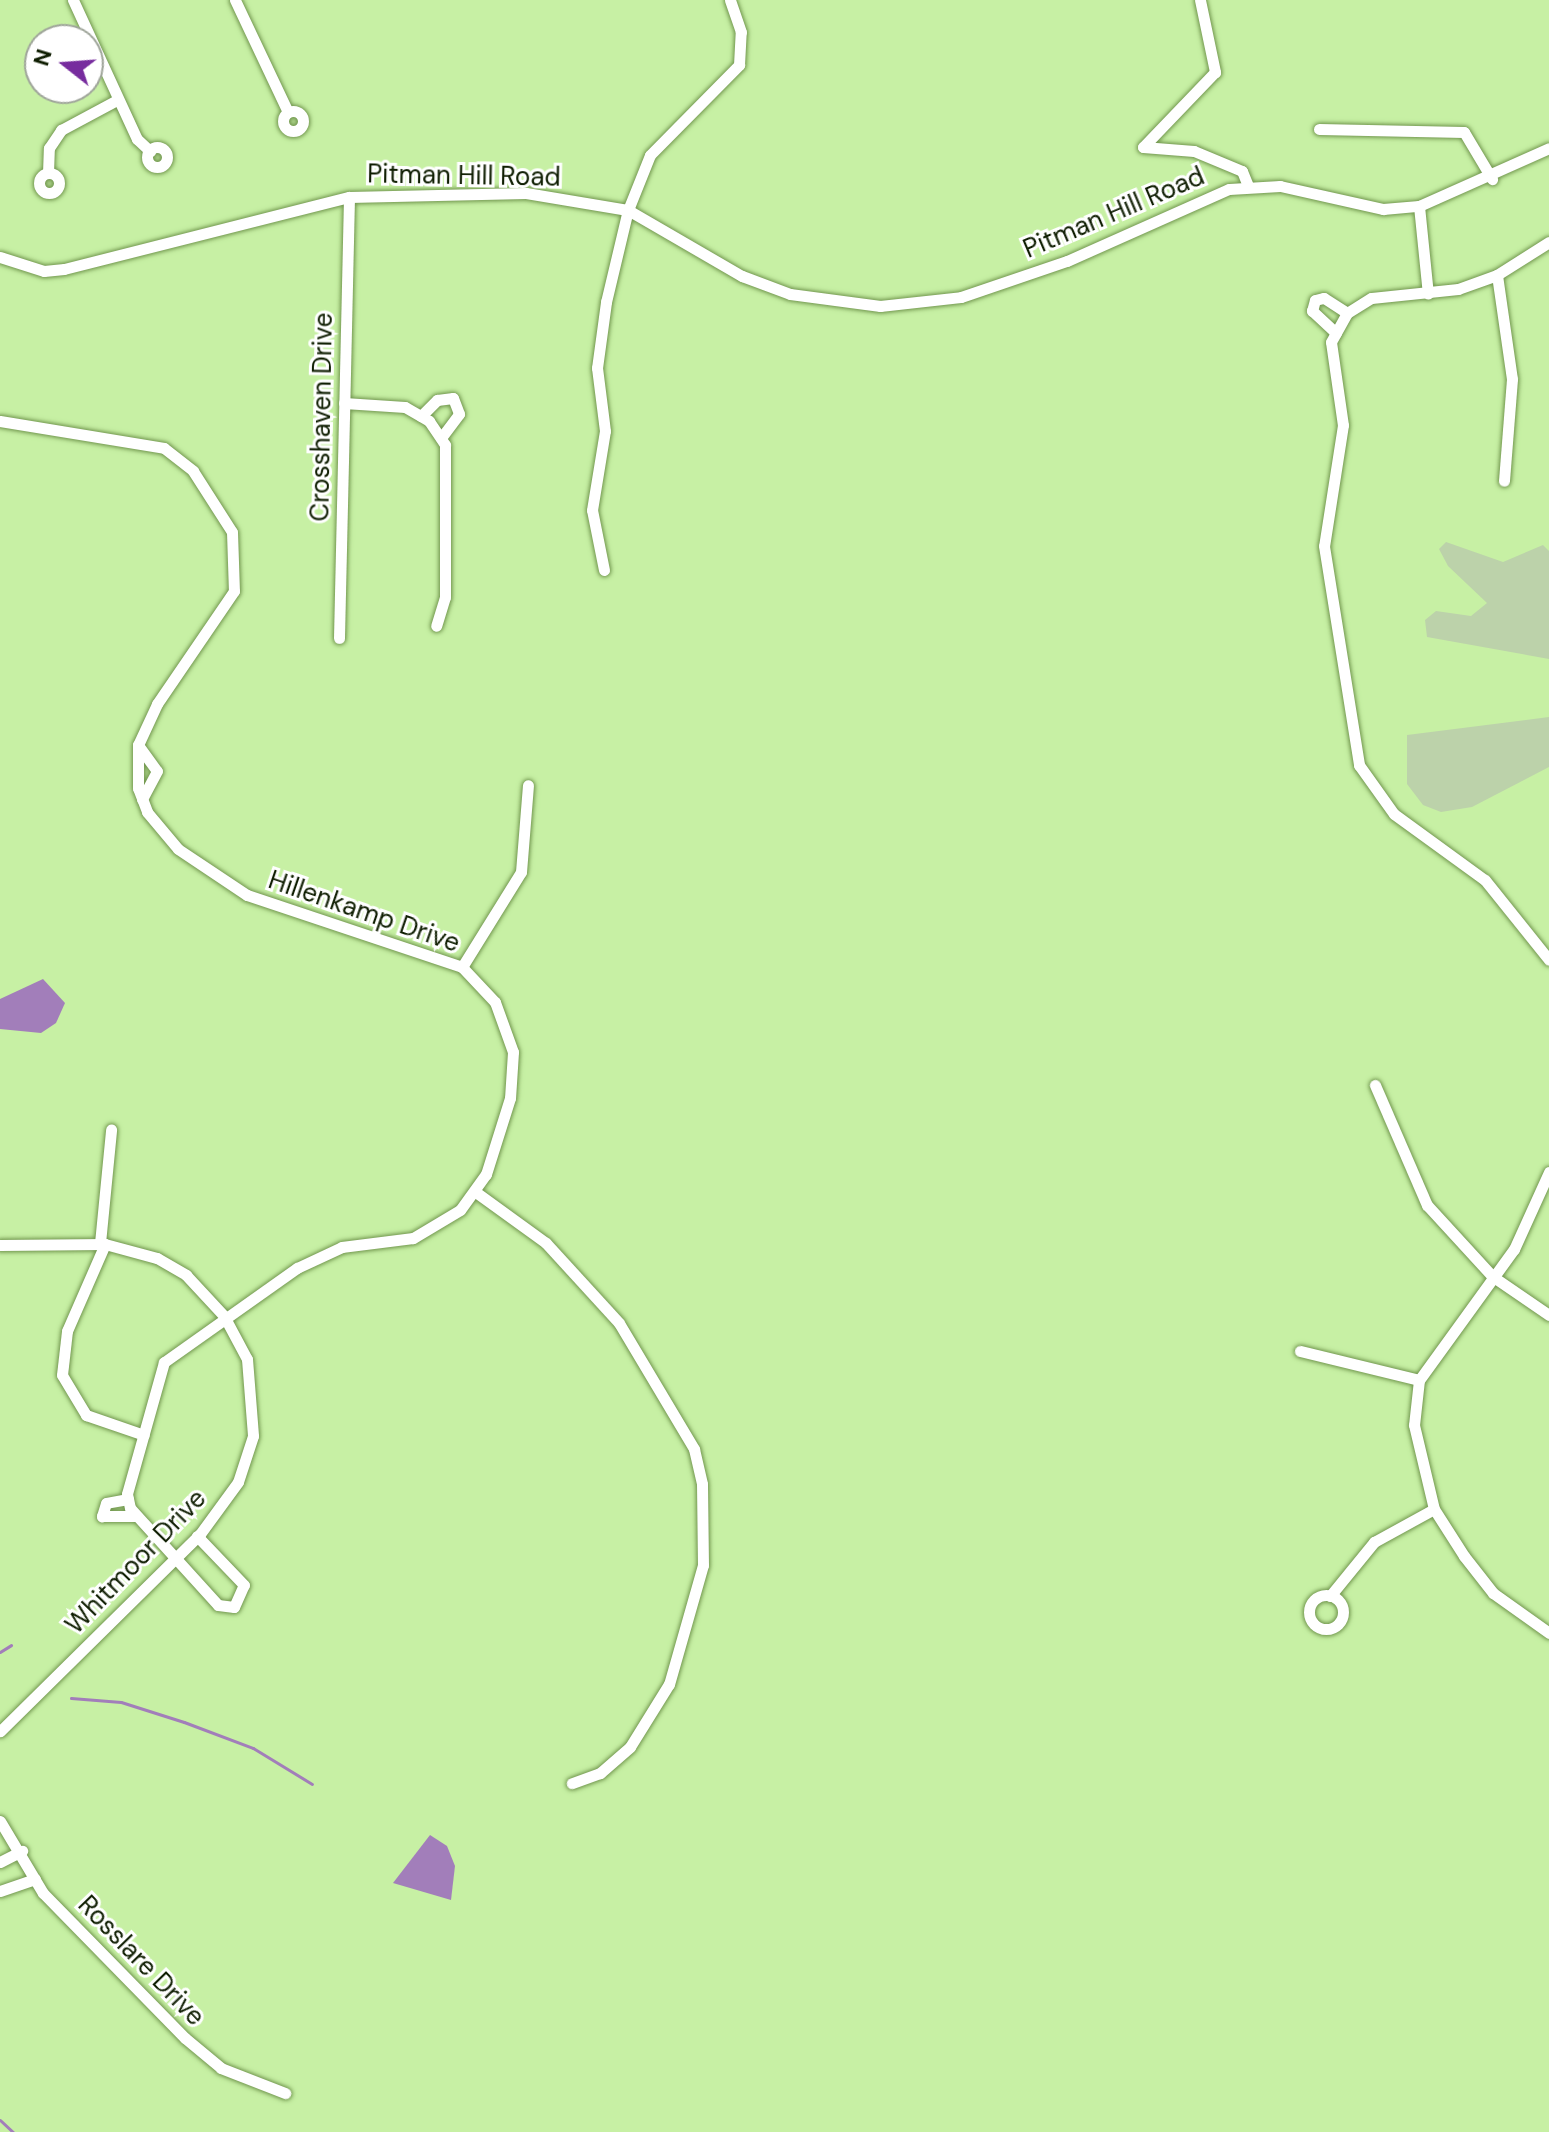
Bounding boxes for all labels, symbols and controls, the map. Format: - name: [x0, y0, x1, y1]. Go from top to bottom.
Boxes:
- north arrow: [24, 24, 104, 104]
- text: N: [26, 46, 59, 69]
- street label: Pitman Hill Road: [367, 159, 561, 193]
- street label: Pitman Hill Road: [1019, 161, 1209, 265]
- street label: Crosshaven Drive: [305, 312, 339, 522]
- street label: Hillenkamp Drive: [264, 865, 464, 959]
- street label: Whitmoor Drive: [59, 1483, 213, 1641]
- street label: Rosslare Drive: [71, 1890, 211, 2032]

